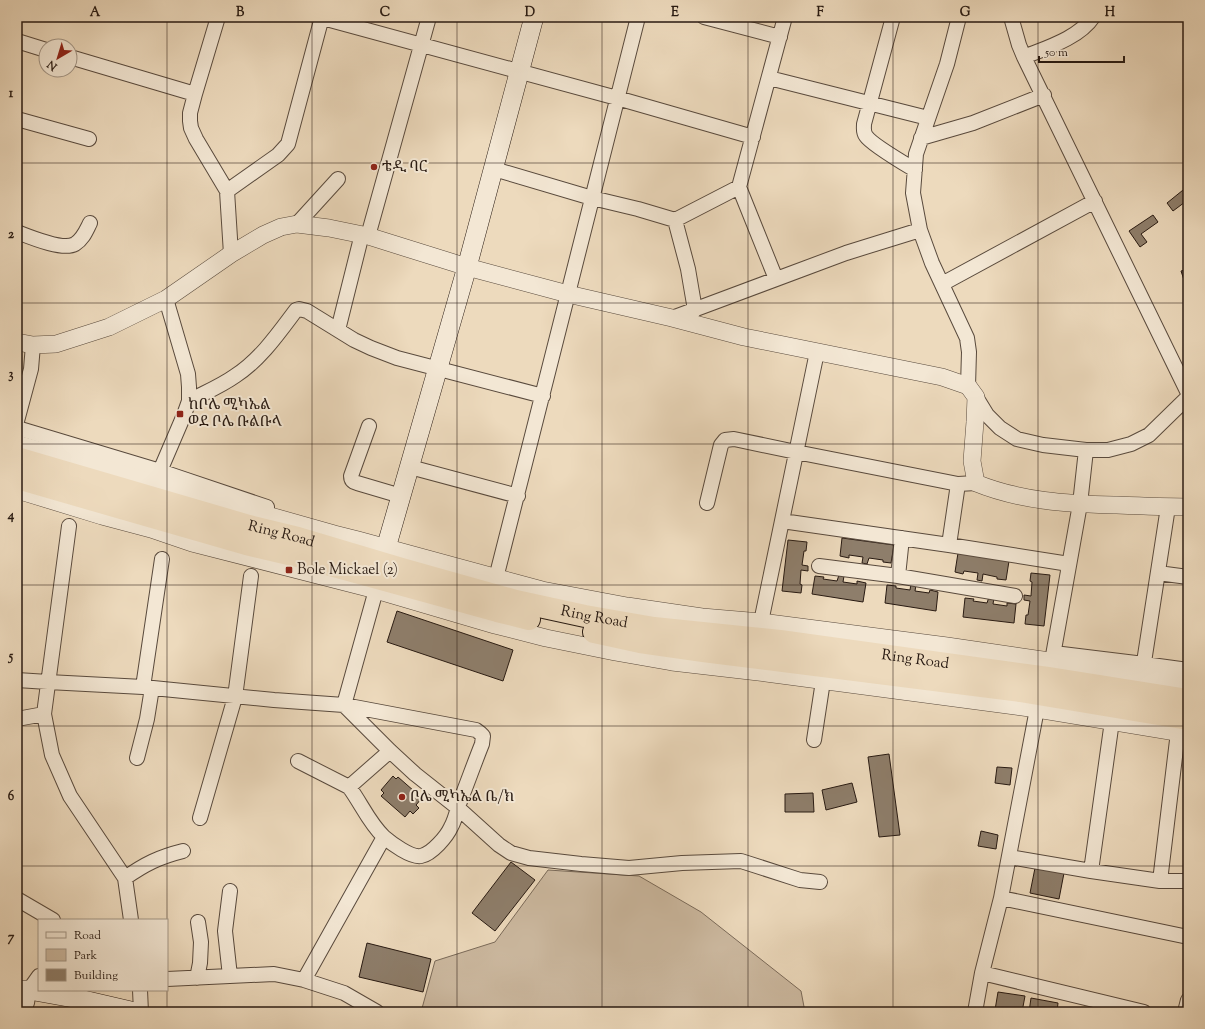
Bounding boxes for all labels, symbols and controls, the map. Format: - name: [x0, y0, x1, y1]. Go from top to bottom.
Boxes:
- text: A: [90, 4, 101, 22]
- text: B: [236, 4, 245, 22]
- text: C: [380, 4, 390, 22]
- text: D: [525, 4, 535, 22]
- text: E: [671, 4, 679, 22]
- text: F: [816, 4, 824, 22]
- text: G: [960, 4, 971, 22]
- text: H: [1105, 4, 1116, 22]
- north arrow: [38, 38, 78, 78]
- scale bar: [1039, 38, 1124, 64]
- text: 50 m: [1044, 44, 1068, 62]
- text: N: [44, 56, 62, 75]
- text: 1: [9, 85, 14, 103]
- place label: ቴዲ ባር: [382, 157, 428, 178]
- marker: ቴዲ ባር: [369, 162, 379, 172]
- text: 2: [8, 226, 15, 244]
- text: 3: [8, 366, 14, 384]
- place label: ከቦሌ ሚካኤል ወደ ቦሌ ቡልቡላ: [188, 395, 282, 433]
- marker: ከቦሌ ሚካኤል ወደ ቦሌ ቡልቡላ: [175, 409, 185, 419]
- text: 4: [7, 507, 15, 525]
- street label: Ring Road: [246, 516, 318, 553]
- place label: Bole Mickael (2): [297, 560, 398, 581]
- marker: Bole Mickael (2): [284, 565, 294, 575]
- street label: Ring Road: [559, 600, 630, 634]
- street label: Ring Road: [880, 645, 951, 675]
- text: 5: [8, 648, 14, 666]
- place label: ቦሌ ሚካኤል ቤ/ክ: [410, 787, 514, 808]
- text: 6: [8, 788, 15, 806]
- marker: ቦሌ ሚካኤል ቤ/ክ: [397, 792, 407, 802]
- legend: [38, 919, 168, 991]
- text: Road: [74, 927, 101, 945]
- text: 7: [8, 929, 15, 947]
- text: Park: [74, 947, 97, 965]
- text: Building: [74, 967, 118, 985]

